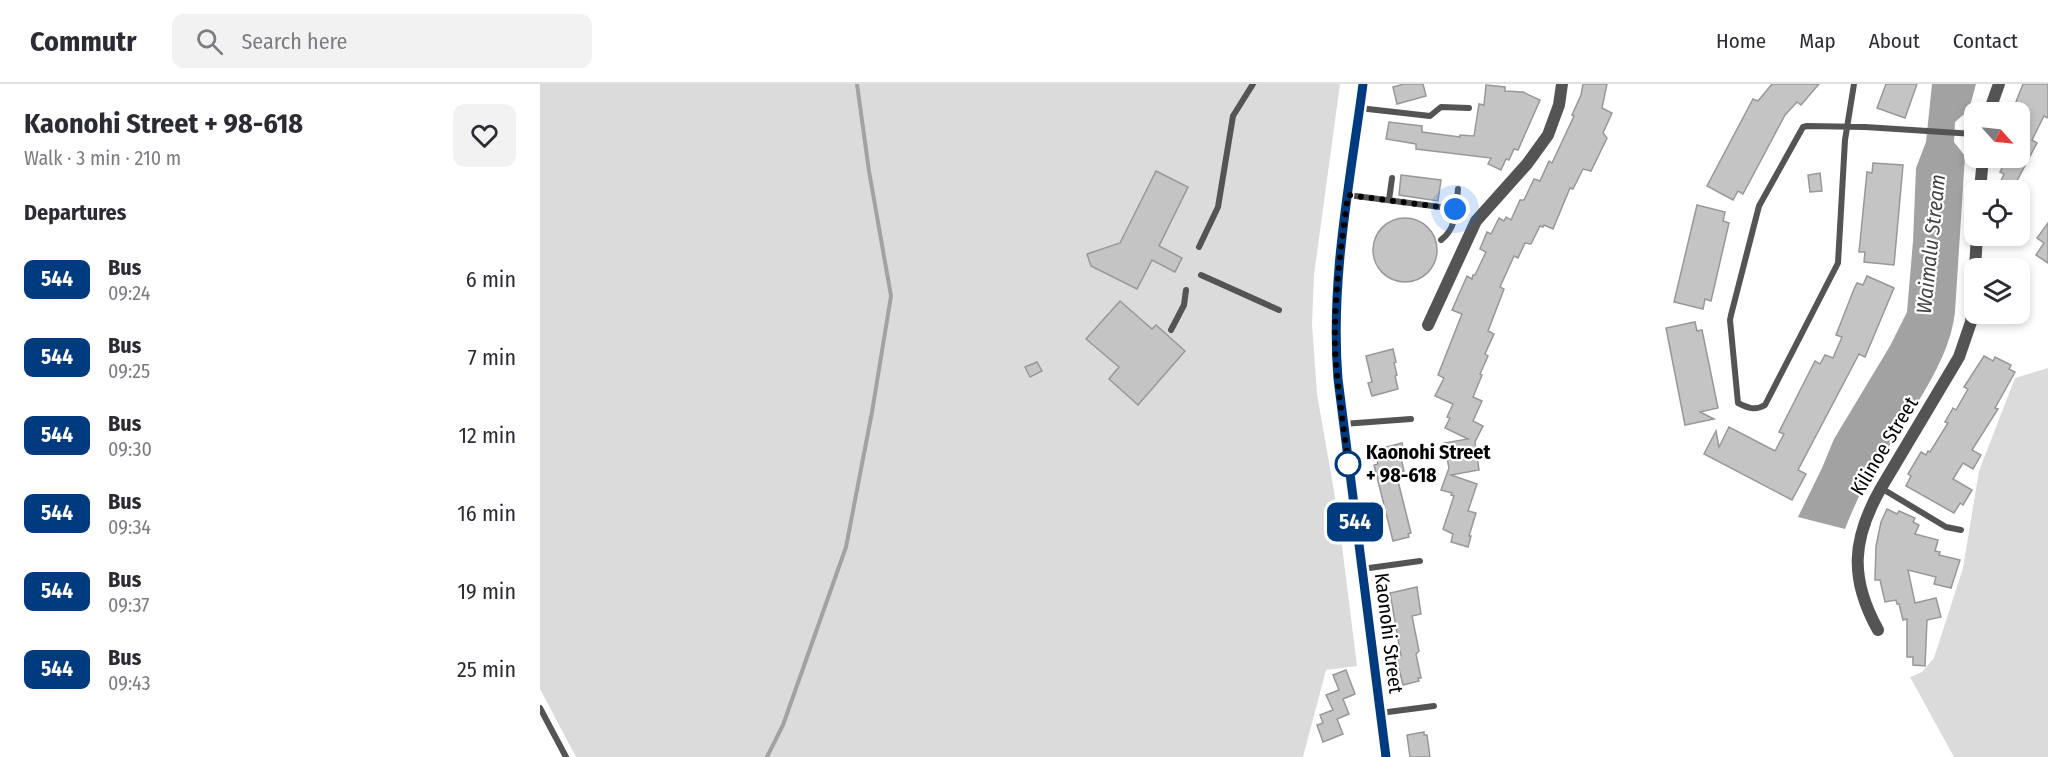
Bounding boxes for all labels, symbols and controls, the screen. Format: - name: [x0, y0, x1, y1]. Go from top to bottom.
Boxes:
- search box: [172, 14, 592, 68]
- text: Commutr: [30, 25, 136, 58]
- icon: search: [193, 25, 226, 58]
- text: Search here: [241, 28, 347, 55]
- text: Home: [1716, 28, 1766, 54]
- text: Map: [1799, 28, 1836, 54]
- text: About: [1869, 28, 1920, 54]
- text: Contact: [1953, 28, 2018, 54]
- north arrow: [1964, 102, 2030, 168]
- map controls: [1964, 102, 2030, 324]
- button: heart: [453, 104, 516, 167]
- text: Kaonohi Street + 98-618: [24, 107, 303, 140]
- text: Walk · 3 min · 210 m: [24, 146, 181, 170]
- water label: Waimalu Stream: [1911, 173, 1951, 315]
- button: locate: [1964, 180, 2030, 246]
- your location: [1440, 194, 1470, 224]
- text: Departures: [24, 199, 126, 226]
- text: Bus: [108, 254, 141, 281]
- button: layers: [1964, 258, 2030, 324]
- text: 544: [41, 266, 73, 292]
- text: 6 min: [466, 266, 516, 293]
- text: 09:24: [108, 281, 150, 305]
- text: Bus: [108, 332, 141, 359]
- text: 544: [41, 344, 73, 370]
- text: 7 min: [468, 344, 516, 371]
- text: 09:25: [108, 359, 150, 383]
- street label: Kilinoe Street: [1845, 392, 1923, 500]
- text: Bus: [108, 410, 141, 437]
- text: 544: [41, 422, 73, 448]
- text: 12 min: [458, 422, 516, 449]
- text: 09:30: [108, 437, 152, 461]
- place label: Kaonohi Street + 98-618: [1366, 440, 1491, 487]
- marker: Kaonohi Street + 98-618: [1335, 451, 1361, 477]
- text: Bus: [108, 488, 141, 515]
- text: 544: [41, 500, 73, 526]
- text: 16 min: [457, 500, 516, 527]
- line badge: 544: [1320, 502, 1390, 542]
- text: 544: [1339, 509, 1371, 535]
- text: 09:34: [108, 515, 151, 539]
- text: Bus: [108, 566, 141, 593]
- street label: Kaonohi Street: [1370, 571, 1408, 695]
- text: 544: [41, 578, 73, 604]
- text: 19 min: [458, 578, 516, 605]
- text: 09:37: [108, 593, 149, 617]
- text: Bus: [108, 644, 141, 671]
- text: 544: [41, 656, 73, 682]
- text: 25 min: [457, 656, 516, 683]
- text: 09:43: [108, 671, 151, 695]

